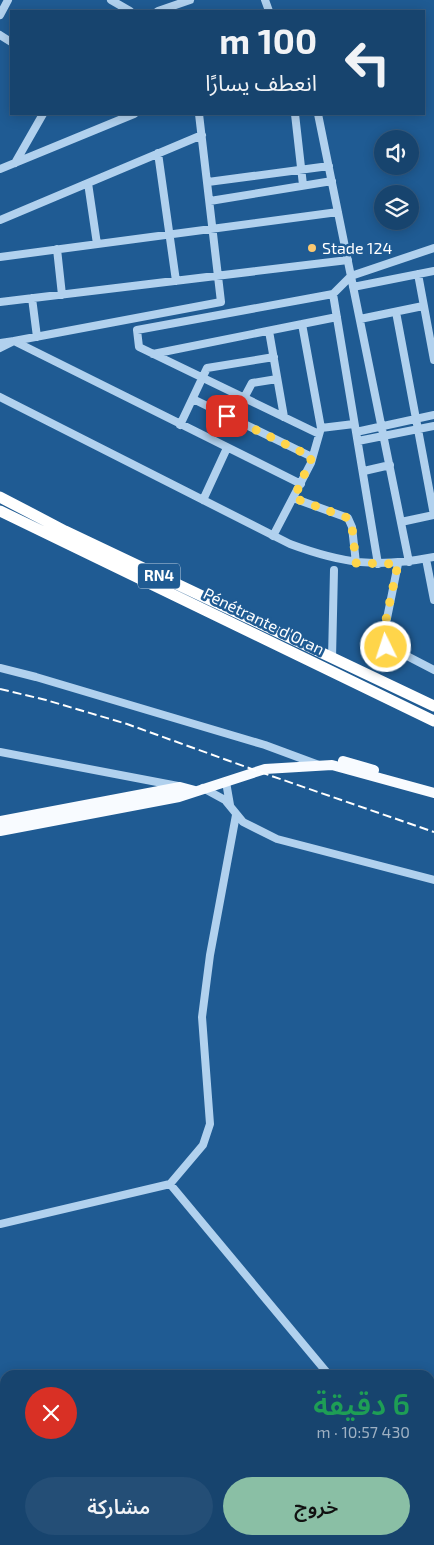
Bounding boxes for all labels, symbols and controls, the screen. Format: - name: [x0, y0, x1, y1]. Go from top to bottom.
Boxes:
- text: 100 m: [219, 19, 317, 61]
- icon: left: [335, 30, 400, 95]
- text: انعطف يسارًا: [205, 69, 317, 95]
- map controls: [374, 130, 419, 230]
- button: sound: [374, 130, 419, 175]
- button: layers: [374, 185, 419, 230]
- place label: Stade 124: [322, 238, 392, 257]
- marker: Stade 124: [306, 242, 318, 254]
- pin: [206, 395, 248, 437]
- icon: arrive: [213, 402, 241, 430]
- road number: RN4: [138, 564, 180, 588]
- street label: Pénétrante d'Oran: [201, 583, 328, 658]
- position arrow: [359, 620, 411, 672]
- text: 6 دقيقة: [313, 1385, 410, 1421]
- button: close: [25, 1387, 77, 1439]
- text: 430 m · 10:57: [317, 1422, 410, 1441]
- button: مشاركة: [25, 1477, 213, 1535]
- button: خروج: [223, 1477, 410, 1535]

